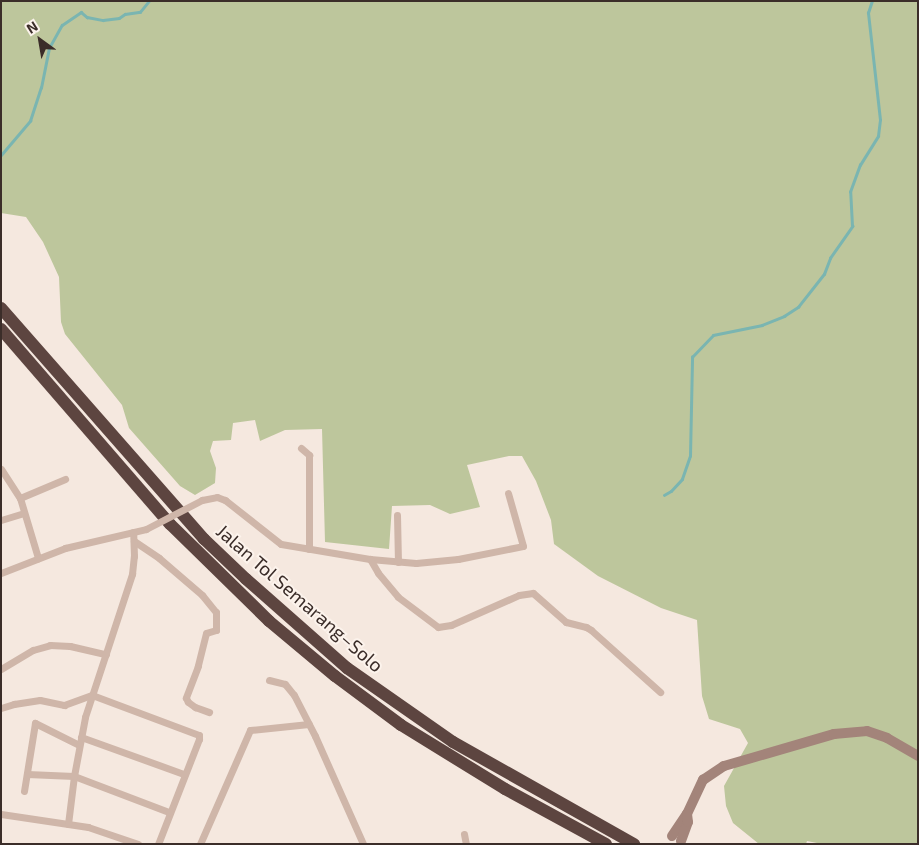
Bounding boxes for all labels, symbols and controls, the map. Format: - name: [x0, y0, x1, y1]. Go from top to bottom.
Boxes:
- north arrow: [15, 15, 65, 65]
- text: N: [23, 17, 41, 37]
- street label: Jalan Tol Semarang–Solo: [212, 519, 388, 677]

